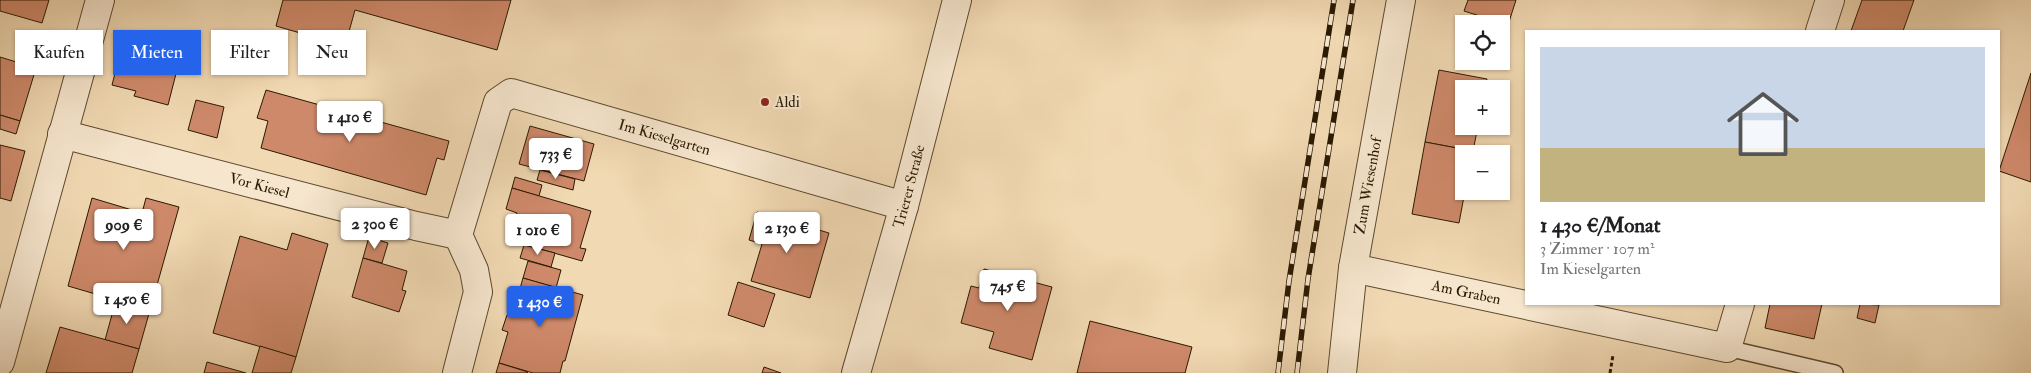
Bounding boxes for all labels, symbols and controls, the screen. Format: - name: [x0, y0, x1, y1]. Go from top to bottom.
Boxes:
- map controls: [1455, 15, 1510, 200]
- button: locate: [1455, 15, 1510, 70]
- chip: Kaufen: [15, 30, 103, 75]
- chip: Mieten: [113, 30, 201, 75]
- chip: Filter: [211, 30, 288, 75]
- chip: Neu: [298, 30, 366, 75]
- icon: home: [1718, 79, 1808, 169]
- button: +: [1455, 80, 1510, 135]
- place label: Aldi: [774, 93, 800, 112]
- marker: Aldi: [759, 96, 771, 108]
- pin: 1 410 €: [304, 100, 396, 143]
- text: 1 410 €: [328, 107, 372, 127]
- street label: Im Kieselgarten: [616, 115, 713, 159]
- street label: Zum Wiesenhof: [1350, 134, 1386, 236]
- pin: 733 €: [521, 138, 591, 180]
- street label: Trierer Straße: [889, 143, 929, 230]
- text: 733 €: [540, 144, 572, 164]
- button: −: [1455, 145, 1510, 200]
- street label: Vor Kiesel: [227, 168, 292, 202]
- pin: 909 €: [89, 208, 159, 251]
- pin: 2 300 €: [329, 208, 421, 250]
- pin: 2 130 €: [741, 212, 833, 254]
- text: 1 430 €/Monat: [1540, 212, 1661, 239]
- text: 2 300 €: [352, 214, 398, 234]
- pin: 1 010 €: [492, 214, 584, 256]
- text: 909 €: [105, 215, 143, 235]
- text: 2 130 €: [765, 218, 809, 238]
- text: 1 010 €: [516, 220, 560, 240]
- text: 3 Zimmer · 107 m²: [1540, 239, 1655, 259]
- text: Im Kieselgarten: [1540, 259, 1641, 279]
- pin: 745 €: [973, 270, 1043, 312]
- street label: Am Graben: [1429, 275, 1503, 309]
- text: 745 €: [990, 276, 1026, 296]
- pin: 1 450 €: [81, 282, 173, 325]
- pin: 1 430 €: [494, 286, 586, 328]
- text: 1 450 €: [104, 289, 150, 309]
- text: 1 430 €: [518, 292, 562, 312]

